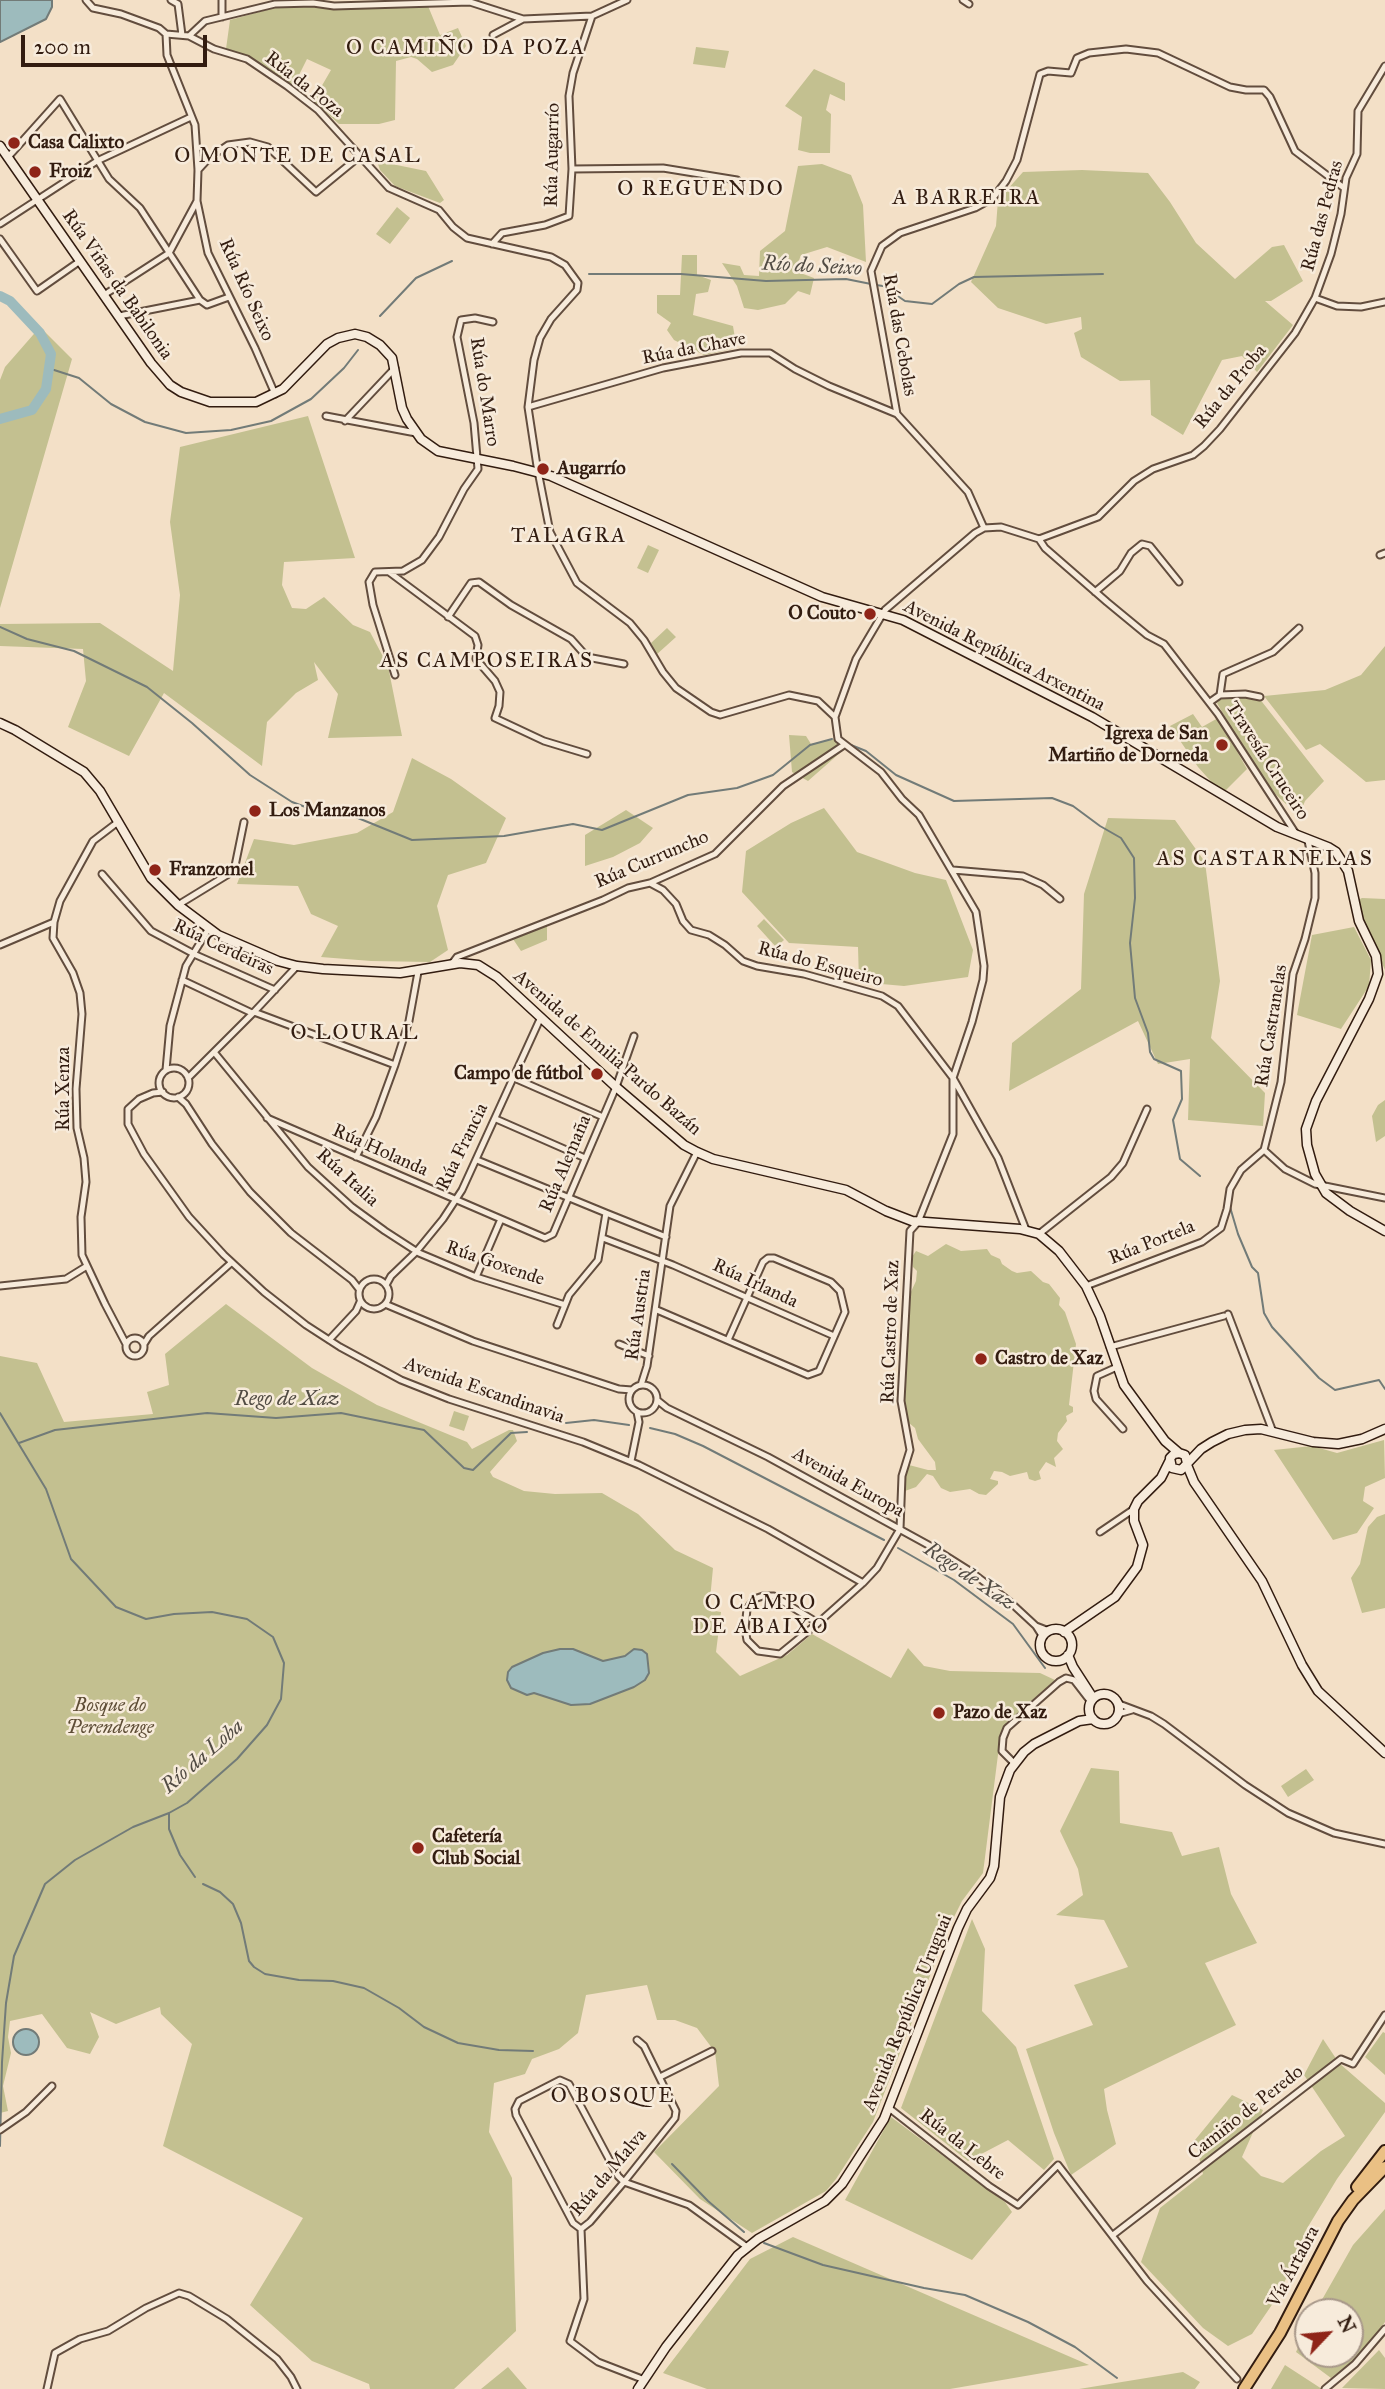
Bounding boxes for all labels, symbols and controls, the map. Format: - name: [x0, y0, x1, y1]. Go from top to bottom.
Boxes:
- scale bar: [24, 21, 210, 65]
- text: 200 m: [34, 34, 91, 60]
- district label: O CAMIÑO DA POZA: [348, 36, 584, 62]
- street label: Rúa da Poza: [260, 47, 348, 123]
- street label: Rúa Augarrío: [541, 103, 565, 207]
- place label: Casa Calixto: [28, 132, 124, 154]
- marker: Casa Calixto: [6, 135, 22, 151]
- district label: O MONTE DE CASAL: [176, 144, 420, 170]
- street label: Rúa das Pedras: [1297, 158, 1349, 274]
- place label: Froiz: [49, 161, 92, 183]
- marker: Froiz: [27, 164, 43, 180]
- district label: O REGUENDO: [618, 177, 784, 203]
- district label: A BARREIRA: [894, 186, 1040, 212]
- street label: Rúa Viñas da Babilonia: [57, 206, 177, 364]
- street label: Rúa Río Seixo: [213, 235, 279, 345]
- water label: Río do Seixo: [761, 252, 863, 282]
- street label: Rúa das Cebolas: [877, 272, 921, 398]
- street label: Rúa da Chave: [640, 328, 748, 370]
- street label: Rúa do Marro: [464, 336, 504, 448]
- street label: Rúa da Proba: [1190, 340, 1272, 434]
- place label: Augarrío: [557, 458, 626, 480]
- marker: Augarrío: [535, 461, 551, 477]
- district label: TALAGRA: [512, 524, 626, 550]
- street label: Avenida República Arxentina: [900, 595, 1108, 717]
- place label: O Couto: [788, 603, 856, 625]
- marker: O Couto: [862, 606, 878, 622]
- district label: AS CAMPOSEIRAS: [382, 649, 592, 675]
- street label: Travesía Cruceiro: [1220, 697, 1314, 825]
- place label: Igrexa de San Martiño de Dorneda: [1048, 723, 1208, 767]
- marker: Igrexa de San Martiño de Dorneda: [1214, 737, 1230, 753]
- place label: Los Manzanos: [269, 800, 385, 822]
- marker: Los Manzanos: [247, 803, 263, 819]
- street label: Rúa Curruncho: [592, 826, 712, 894]
- district label: AS CASTARNELAS: [1158, 847, 1372, 873]
- place label: Franzomel: [169, 859, 254, 881]
- marker: Franzomel: [147, 862, 163, 878]
- street label: Rúa Cerdeiras: [169, 915, 277, 981]
- street label: Rúa do Esqueiro: [755, 937, 885, 993]
- street label: Rúa Castranelas: [1251, 963, 1293, 1089]
- street label: Avenida de Emilia Pardo Bazán: [508, 965, 706, 1141]
- district label: O LOURAL: [292, 1021, 418, 1047]
- street label: Rúa Xenza: [53, 1047, 75, 1131]
- place label: Campo de fútbol: [454, 1063, 583, 1085]
- marker: Campo de fútbol: [589, 1066, 605, 1082]
- street label: Rúa Francia: [432, 1100, 494, 1194]
- street label: Rúa Alemaña: [535, 1112, 597, 1216]
- street label: Rúa Holanda: [329, 1120, 431, 1182]
- street label: Rúa Italia: [311, 1144, 383, 1212]
- street label: Rúa Portela: [1106, 1215, 1198, 1271]
- street label: Rúa Goxende: [443, 1236, 547, 1292]
- street label: Rúa Irlanda: [709, 1254, 801, 1314]
- street label: Rúa Castro de Xaz: [877, 1260, 905, 1404]
- street label: Rúa Austria: [621, 1268, 657, 1362]
- place label: Castro de Xaz: [995, 1348, 1103, 1370]
- marker: Castro de Xaz: [973, 1351, 989, 1367]
- street label: Avenida Escandinavia: [401, 1353, 567, 1429]
- water label: Rego de Xaz: [235, 1387, 339, 1413]
- street label: Avenida Europa: [788, 1443, 908, 1523]
- water label: Rego de Xaz: [919, 1537, 1019, 1617]
- district label: O CAMPO DE ABAIXO: [694, 1591, 828, 1641]
- park label: Bosque do Perendenge: [66, 1695, 154, 1739]
- place label: Pazo de Xaz: [953, 1702, 1047, 1724]
- marker: Pazo de Xaz: [931, 1705, 947, 1721]
- water label: Río da Loba: [157, 1714, 249, 1800]
- place label: Cafetería Club Social: [432, 1826, 520, 1870]
- marker: Cafetería Club Social: [410, 1840, 426, 1856]
- street label: Avenida República Uruguai: [858, 1911, 958, 2115]
- street label: Camiño de Peredo: [1184, 2061, 1308, 2165]
- district label: O BOSQUE: [552, 2084, 674, 2110]
- street label: Rúa da Lebre: [914, 2104, 1010, 2186]
- street label: Rúa da Malva: [566, 2125, 652, 2221]
- street label: Vía Ártabra: [1263, 2222, 1325, 2312]
- north arrow: [1294, 2298, 1364, 2368]
- text: N: [1333, 2312, 1360, 2337]

